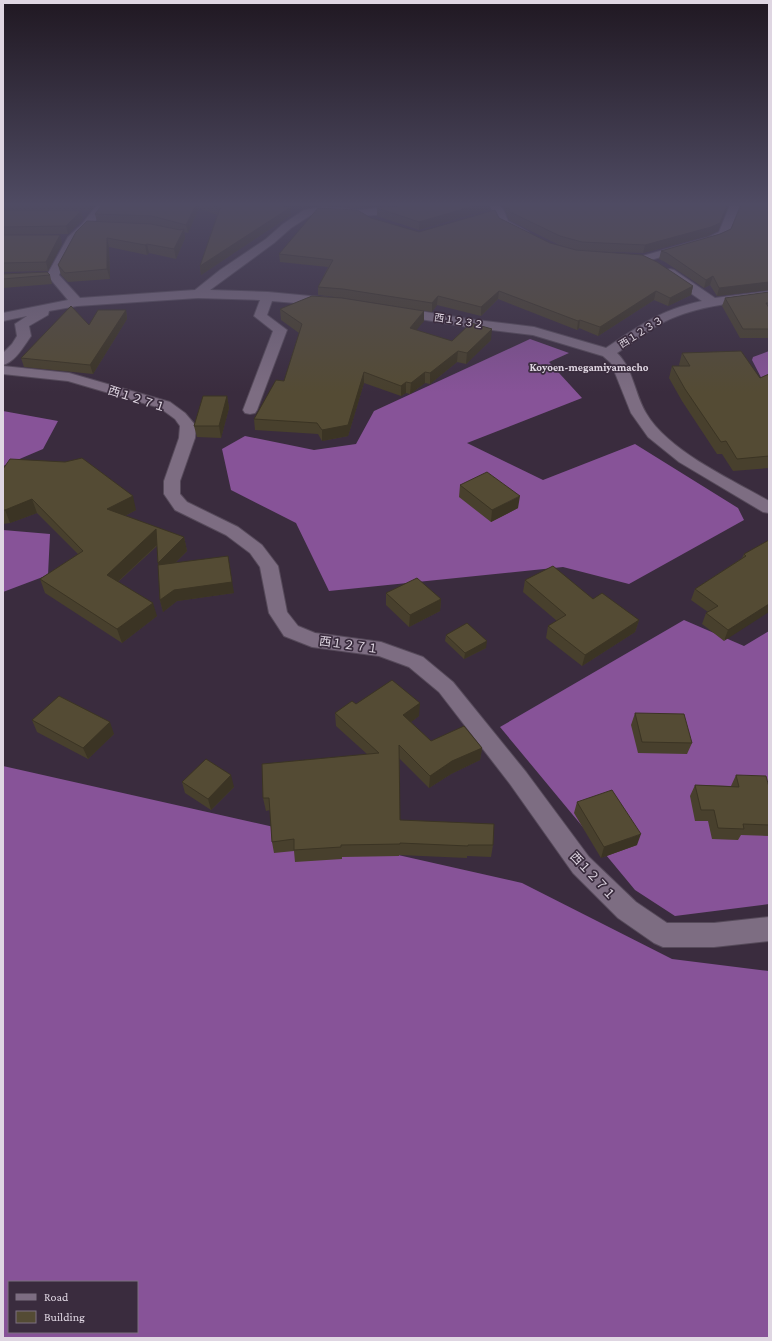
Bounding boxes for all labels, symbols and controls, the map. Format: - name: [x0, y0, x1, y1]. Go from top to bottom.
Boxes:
- street label: 西１２３２: [433, 312, 485, 330]
- street label: 西１２３３: [617, 314, 665, 350]
- district label: Koyoen-megamiyamacho: [529, 361, 649, 373]
- street label: 西１２７１: [106, 383, 168, 415]
- street label: 西１２７１: [318, 634, 380, 656]
- street label: 西１２７１: [567, 849, 619, 903]
- legend: [8, 1281, 138, 1333]
- text: Road: [44, 1290, 69, 1304]
- text: Building: [44, 1310, 85, 1324]

